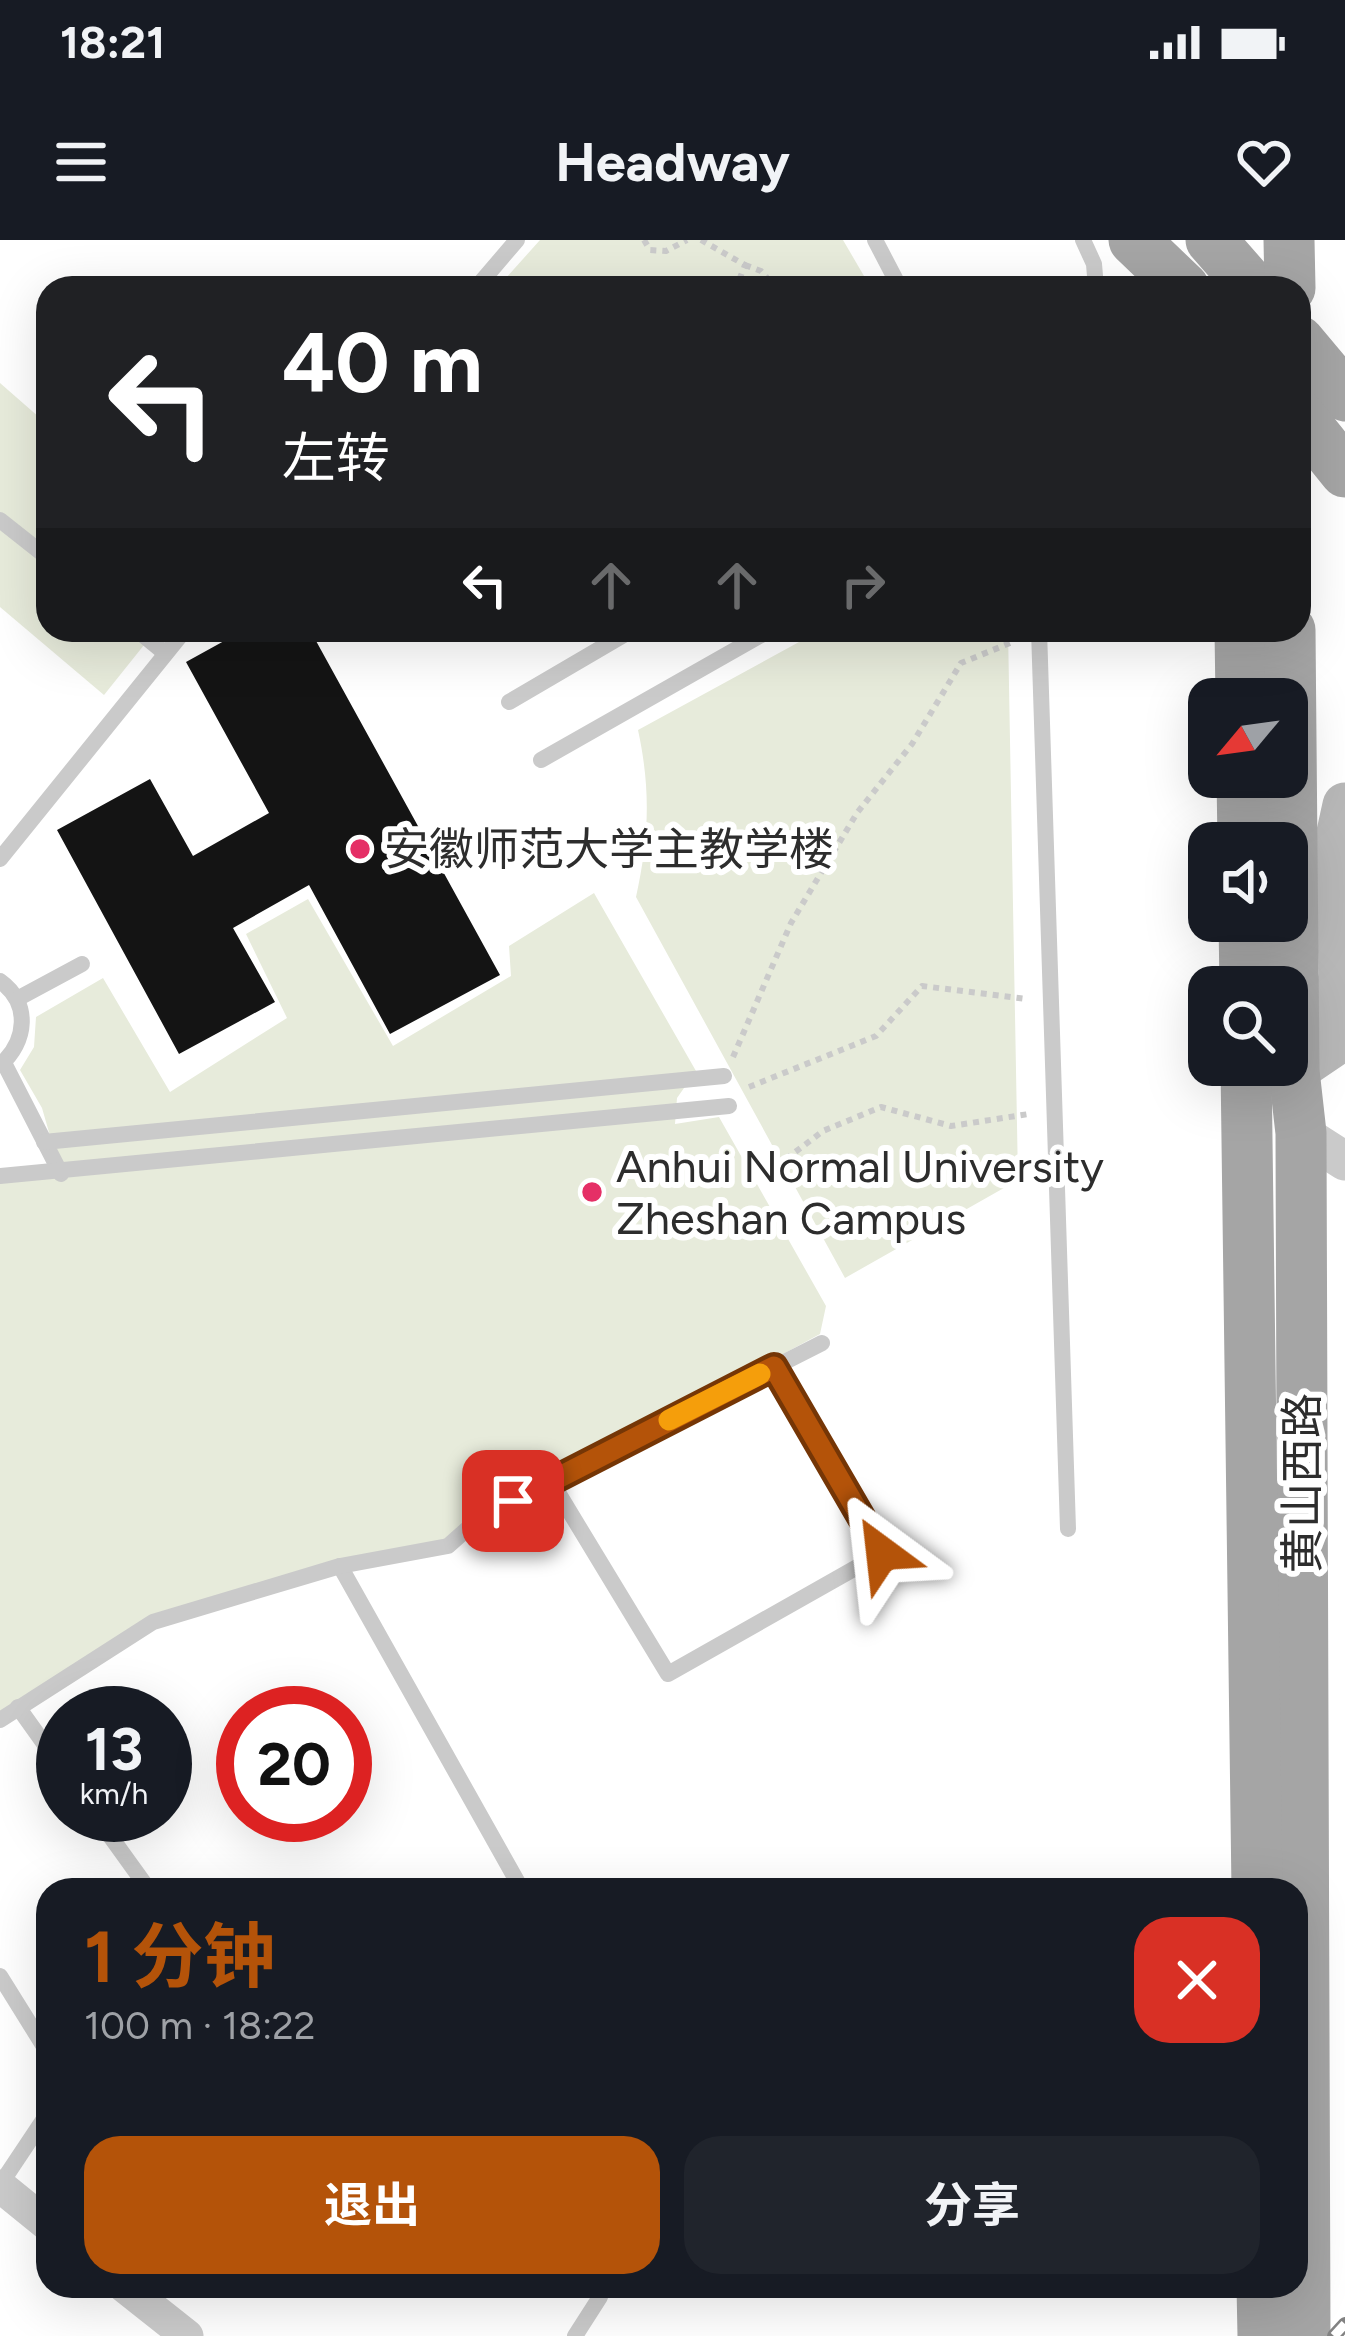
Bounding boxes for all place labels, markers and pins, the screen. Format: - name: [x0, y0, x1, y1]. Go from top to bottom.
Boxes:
- place label: 安徽师范大学主教学楼: [384, 822, 834, 876]
- marker: 安徽师范大学主教学楼: [347, 836, 373, 862]
- place label: Anhui Normal University Zheshan Campus: [616, 1139, 1104, 1245]
- marker: Anhui Normal University Zheshan Campus: [579, 1179, 605, 1205]
- pin: [462, 1450, 564, 1552]

